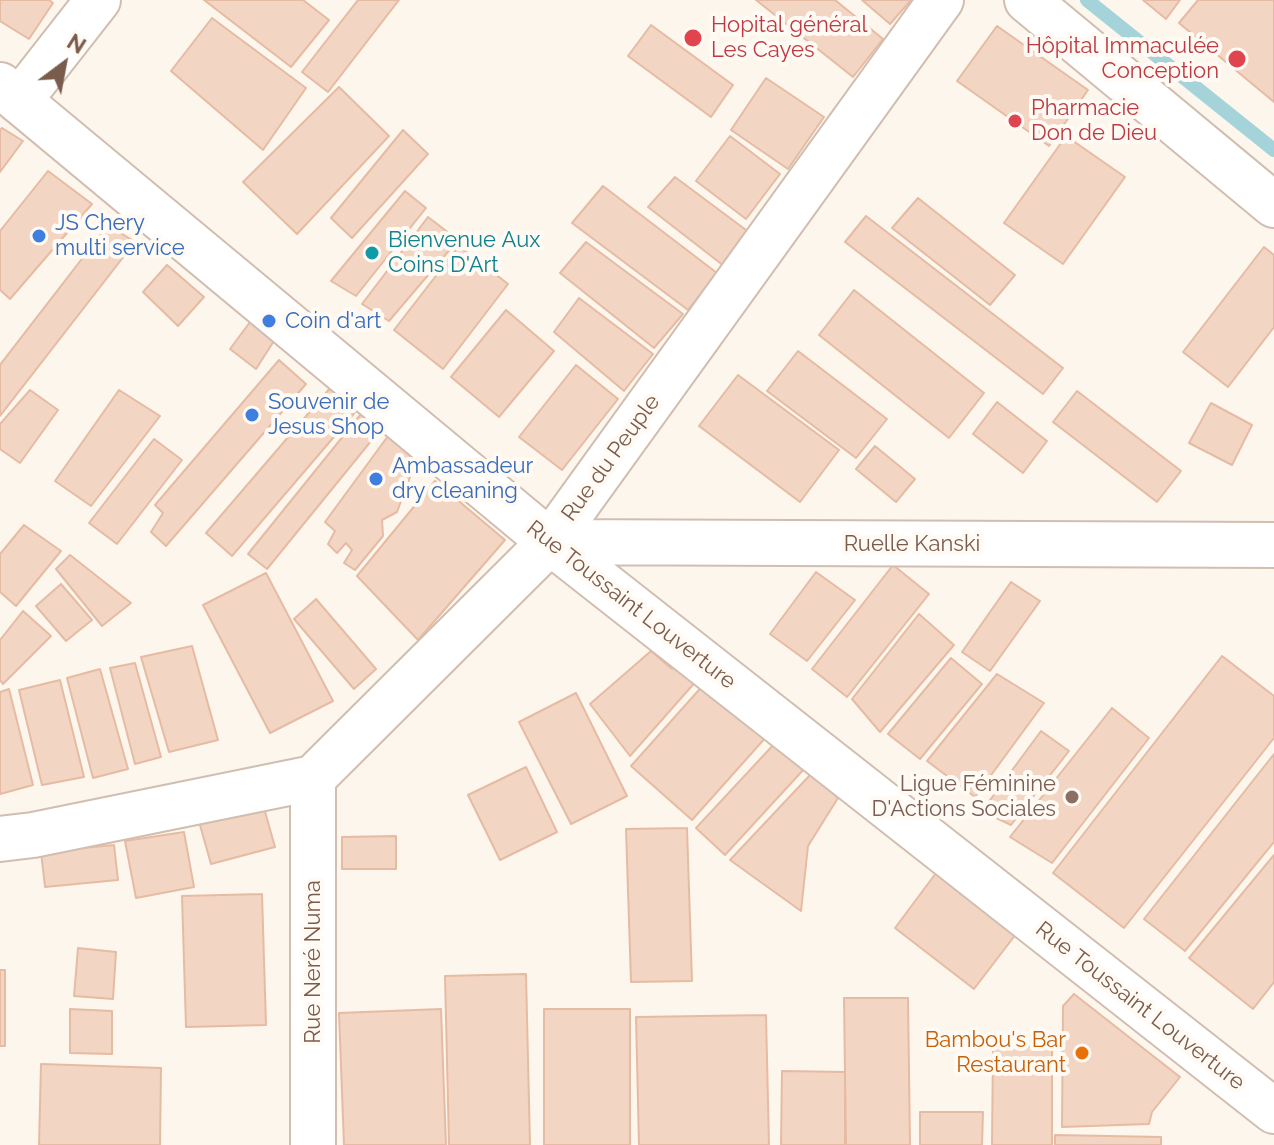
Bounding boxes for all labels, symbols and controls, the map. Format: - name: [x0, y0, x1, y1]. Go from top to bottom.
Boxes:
- place label: Hopital général Les Cayes: [711, 12, 867, 64]
- north arrow: [24, 24, 104, 104]
- marker: Hopital général Les Cayes: [682, 27, 704, 49]
- text: N: [63, 28, 91, 59]
- place label: Hôpital Immaculée Conception: [1026, 33, 1219, 84]
- marker: Hôpital Immaculée Conception: [1226, 48, 1248, 70]
- place label: Pharmacie Don de Dieu: [1031, 95, 1157, 146]
- marker: Pharmacie Don de Dieu: [1006, 112, 1024, 130]
- place label: JS Chery multi service: [55, 210, 185, 262]
- marker: JS Chery multi service: [30, 227, 48, 245]
- place label: Bienvenue Aux Coins D'Art: [388, 227, 540, 278]
- marker: Bienvenue Aux Coins D'Art: [363, 244, 381, 262]
- place label: Coin d'art: [285, 308, 381, 334]
- marker: Coin d'art: [260, 312, 278, 330]
- place label: Souvenir de Jesus Shop: [268, 389, 389, 440]
- street label: Rue du Peuple: [556, 390, 666, 526]
- marker: Souvenir de Jesus Shop: [243, 406, 261, 424]
- place label: Ambassadeur dry cleaning: [392, 453, 533, 504]
- marker: Ambassadeur dry cleaning: [367, 470, 385, 488]
- street label: Rue Toussaint Louverture: [521, 515, 741, 695]
- street label: Ruelle Kanski: [844, 531, 980, 557]
- place label: Ligue Féminine D'Actions Sociales: [872, 771, 1056, 822]
- marker: Ligue Féminine D'Actions Sociales: [1063, 788, 1081, 806]
- street label: Rue Neré Numa: [300, 880, 326, 1044]
- street label: Rue Toussaint Louverture: [1030, 916, 1250, 1096]
- place label: Bambou's Bar Restaurant: [925, 1027, 1066, 1078]
- marker: Bambou's Bar Restaurant: [1073, 1044, 1091, 1062]

